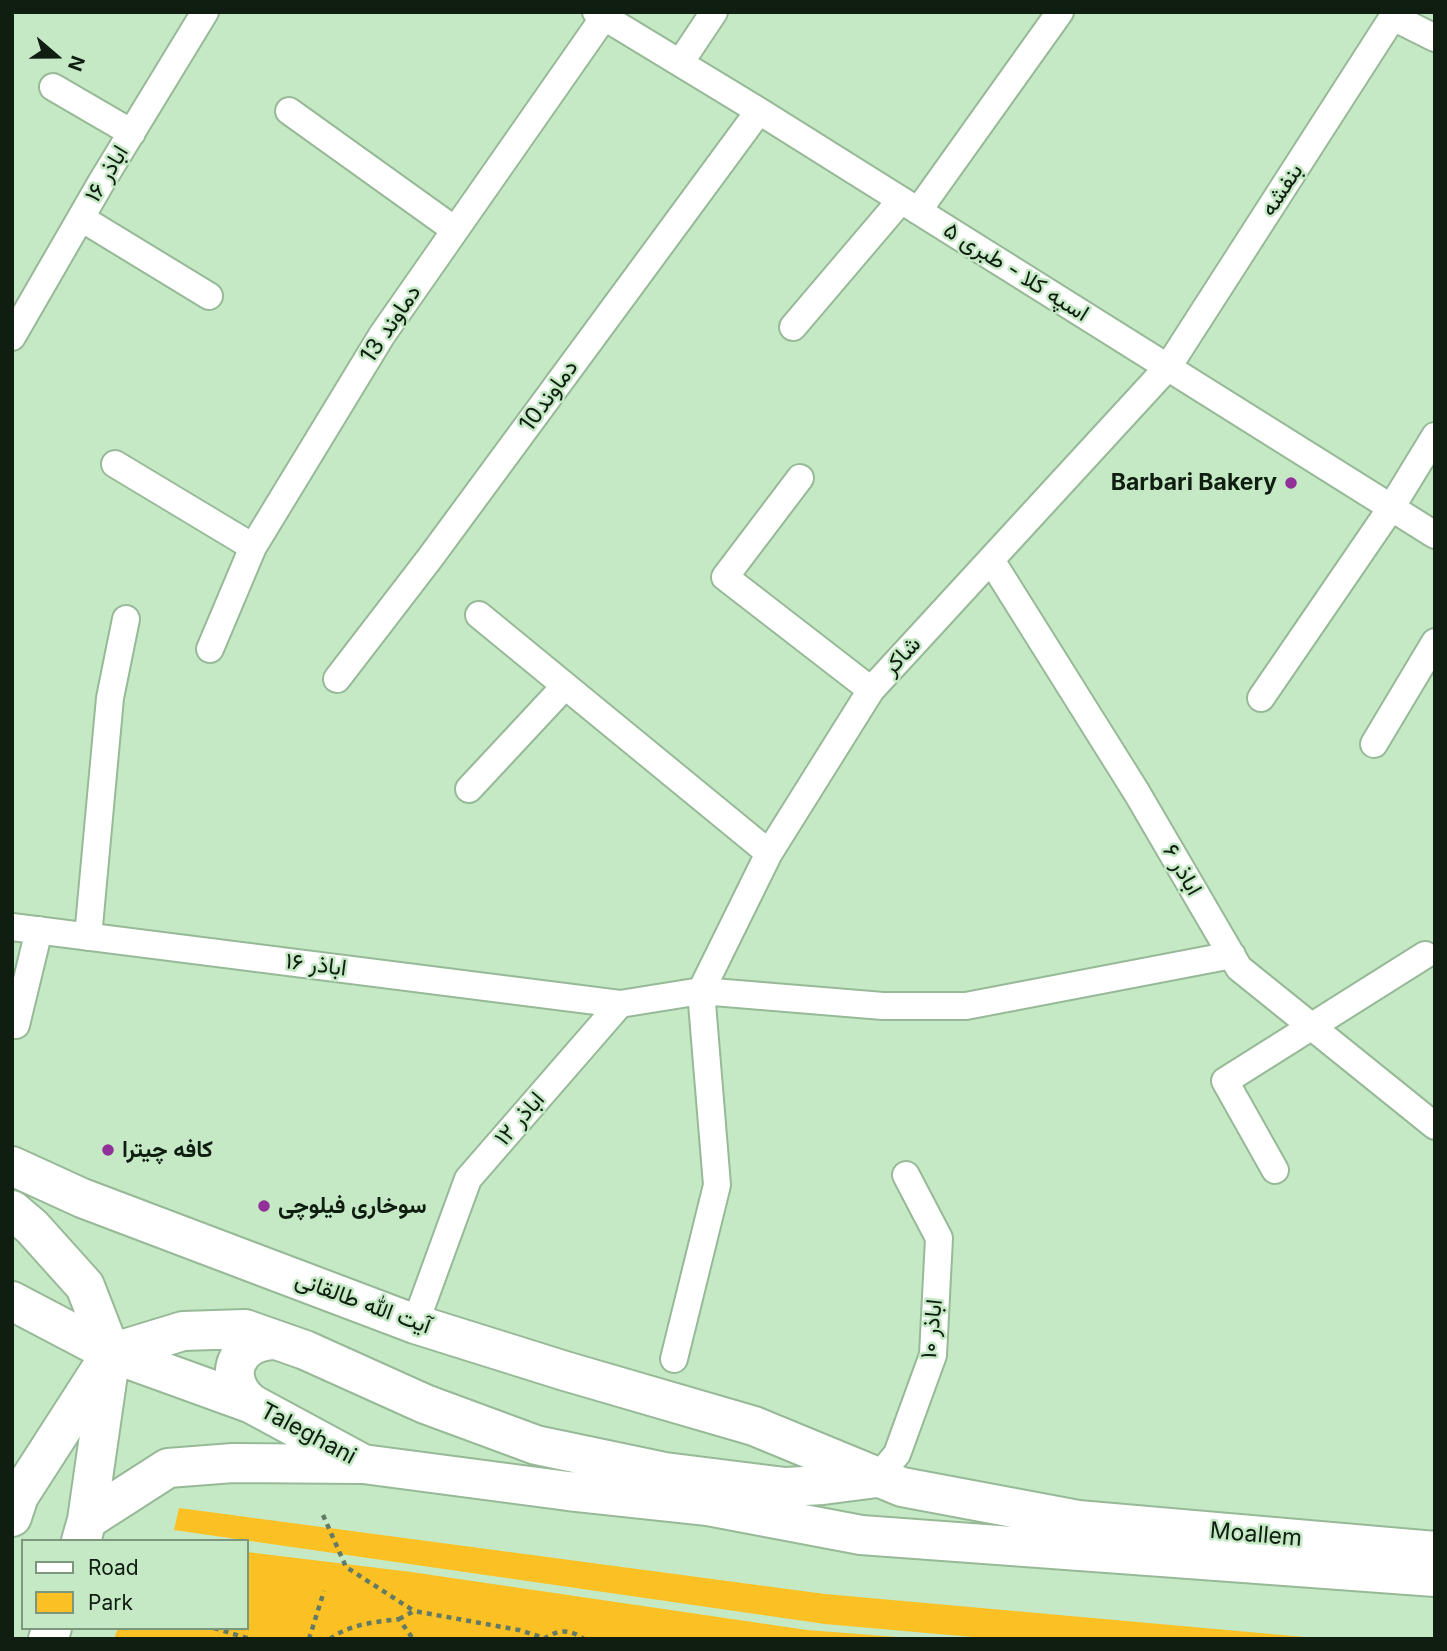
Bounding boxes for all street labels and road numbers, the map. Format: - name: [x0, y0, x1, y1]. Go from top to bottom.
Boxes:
- street label: اباذر ۱۶: [79, 141, 135, 207]
- street label: بنفشه: [1255, 158, 1309, 222]
- street label: اسپه کلا - طبری ۵: [938, 216, 1094, 328]
- street label: دماوند 13: [355, 280, 427, 368]
- street label: دماوند10: [514, 355, 584, 437]
- street label: شاکر: [877, 631, 927, 681]
- street label: اباذر ۶: [1156, 839, 1208, 901]
- street label: اباذر ۱۶: [284, 948, 348, 982]
- street label: اباذر ۱۲: [489, 1086, 551, 1152]
- street label: آیت الله طالقانی: [291, 1266, 435, 1340]
- street label: اباذر ۱۰: [915, 1298, 949, 1360]
- street label: Taleghani: [255, 1397, 361, 1471]
- street label: Moallem: [1209, 1517, 1303, 1553]

